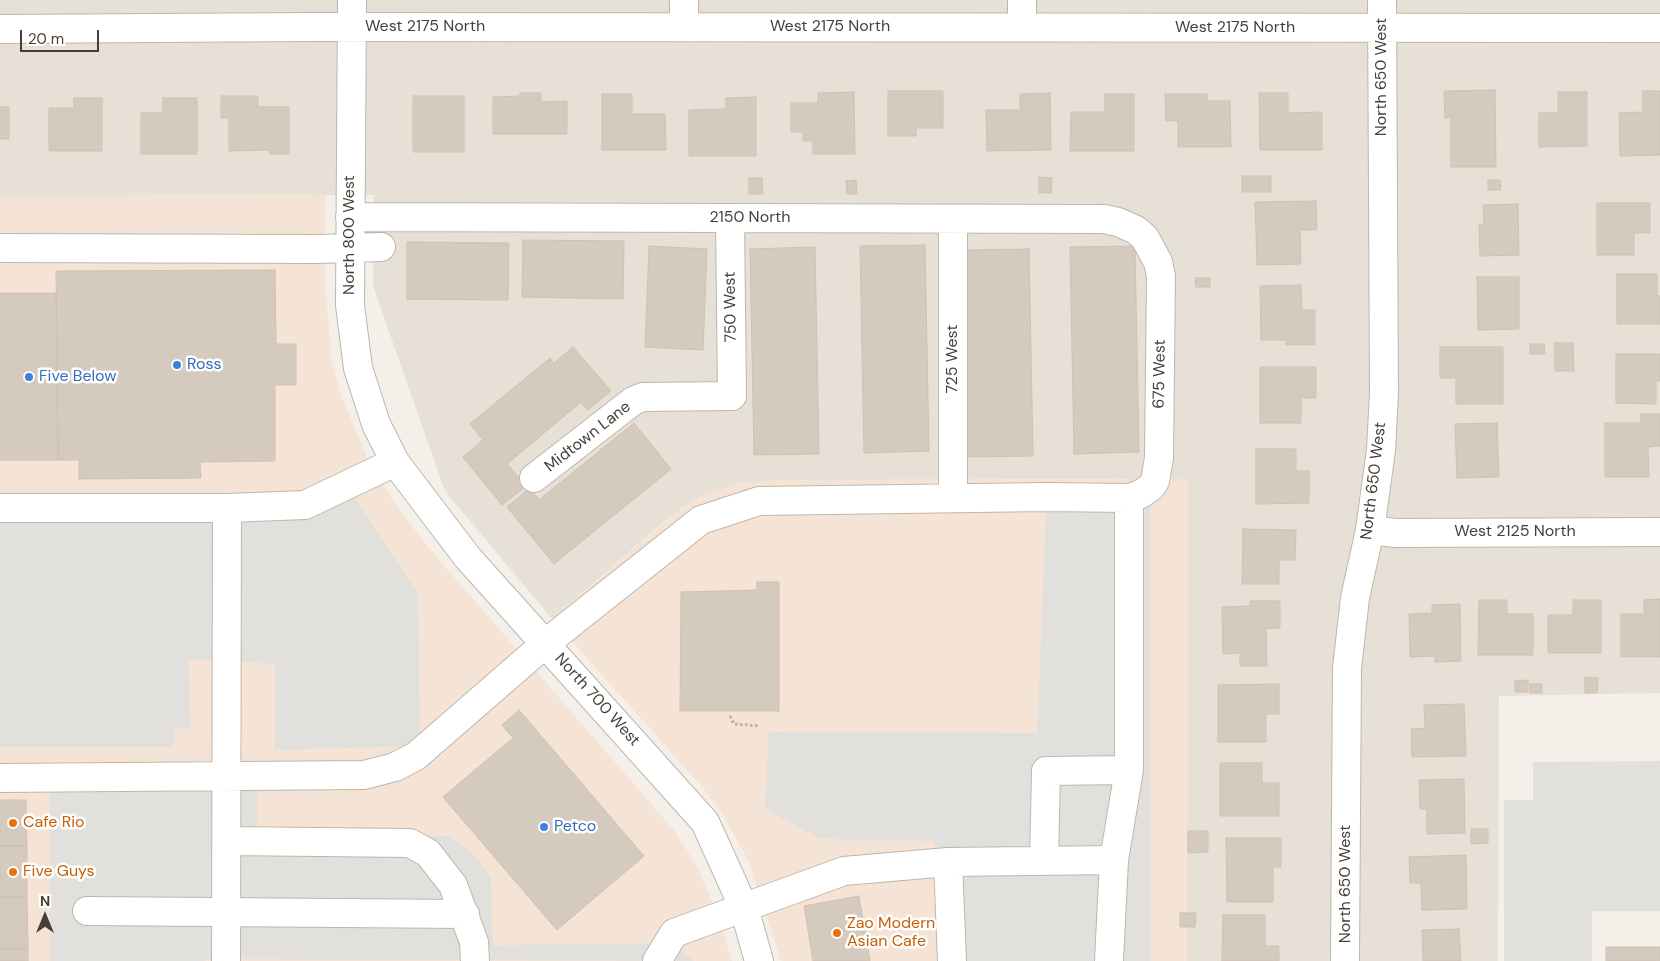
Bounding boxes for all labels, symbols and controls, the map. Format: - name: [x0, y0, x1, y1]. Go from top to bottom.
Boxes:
- street label: West 2175 North: [365, 17, 485, 37]
- street label: West 2175 North: [770, 17, 890, 37]
- street label: West 2175 North: [1175, 18, 1295, 38]
- street label: North 650 West: [1372, 18, 1392, 136]
- scale bar: [22, 20, 101, 52]
- text: 20 m: [28, 29, 64, 49]
- street label: North 800 West: [340, 175, 360, 295]
- street label: 2150 North: [709, 208, 791, 228]
- street label: 750 West: [721, 271, 741, 343]
- street label: 725 West: [943, 324, 963, 394]
- street label: 675 West: [1150, 339, 1170, 409]
- place label: Ross: [187, 355, 222, 375]
- marker: Ross: [171, 359, 183, 371]
- place label: Five Below: [39, 367, 116, 387]
- marker: Five Below: [23, 371, 35, 383]
- street label: Midtown Lane: [541, 398, 635, 476]
- street label: North 650 West: [1357, 421, 1391, 541]
- street label: West 2125 North: [1454, 522, 1576, 542]
- street label: North 700 West: [550, 650, 644, 750]
- place label: Cafe Rio: [23, 813, 84, 833]
- marker: Cafe Rio: [7, 817, 19, 829]
- place label: Petco: [554, 817, 596, 837]
- marker: Petco: [538, 821, 550, 833]
- street label: North 650 West: [1336, 825, 1356, 943]
- place label: Five Guys: [23, 862, 95, 882]
- marker: Five Guys: [7, 866, 19, 878]
- north arrow: [20, 891, 70, 941]
- text: N: [40, 892, 50, 910]
- place label: Zao Modern Asian Cafe: [847, 914, 935, 952]
- marker: Zao Modern Asian Cafe: [831, 927, 843, 939]

